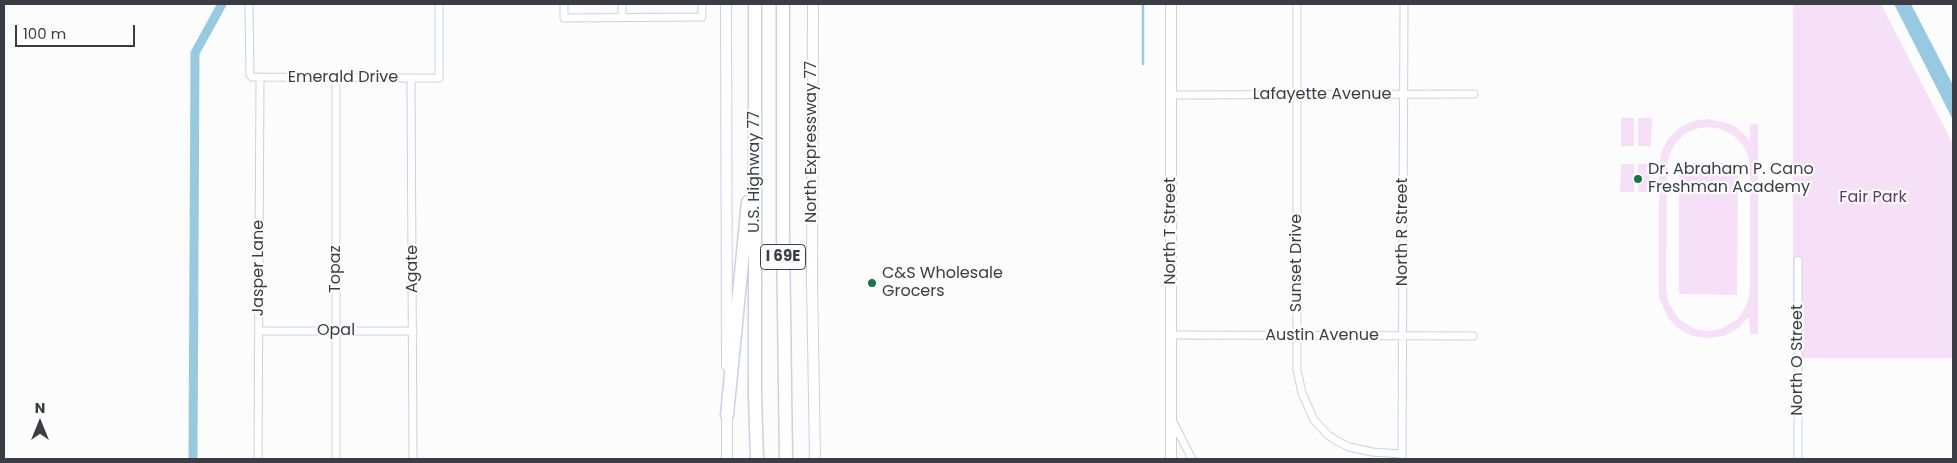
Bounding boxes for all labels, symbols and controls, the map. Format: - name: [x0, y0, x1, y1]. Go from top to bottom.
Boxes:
- scale bar: [18, 15, 138, 47]
- text: 100 m: [23, 23, 66, 44]
- street label: North Expressway 77: [802, 61, 822, 223]
- street label: Emerald Drive: [288, 68, 398, 88]
- street label: Lafayette Avenue: [1253, 85, 1391, 105]
- street label: U.S. Highway 77: [745, 111, 765, 233]
- place label: Dr. Abraham P. Cano Freshman Academy: [1648, 160, 1814, 198]
- marker: Dr. Abraham P. Cano Freshman Academy: [1632, 173, 1644, 185]
- street label: North T Street: [1161, 177, 1181, 285]
- street label: North R Street: [1393, 178, 1413, 286]
- park label: Fair Park: [1839, 188, 1907, 208]
- street label: Sunset Drive: [1287, 214, 1307, 312]
- street label: Jasper Lane: [249, 220, 269, 316]
- road number: I 69E: [760, 244, 806, 270]
- street label: Topaz: [326, 245, 346, 293]
- street label: Agate: [403, 245, 423, 293]
- place label: C&S Wholesale Grocers: [882, 264, 1003, 302]
- marker: C&S Wholesale Grocers: [866, 277, 878, 289]
- street label: North O Street: [1788, 304, 1808, 416]
- street label: Opal: [317, 321, 355, 341]
- street label: Austin Avenue: [1265, 326, 1379, 346]
- north arrow: [15, 398, 65, 448]
- text: N: [35, 398, 45, 418]

